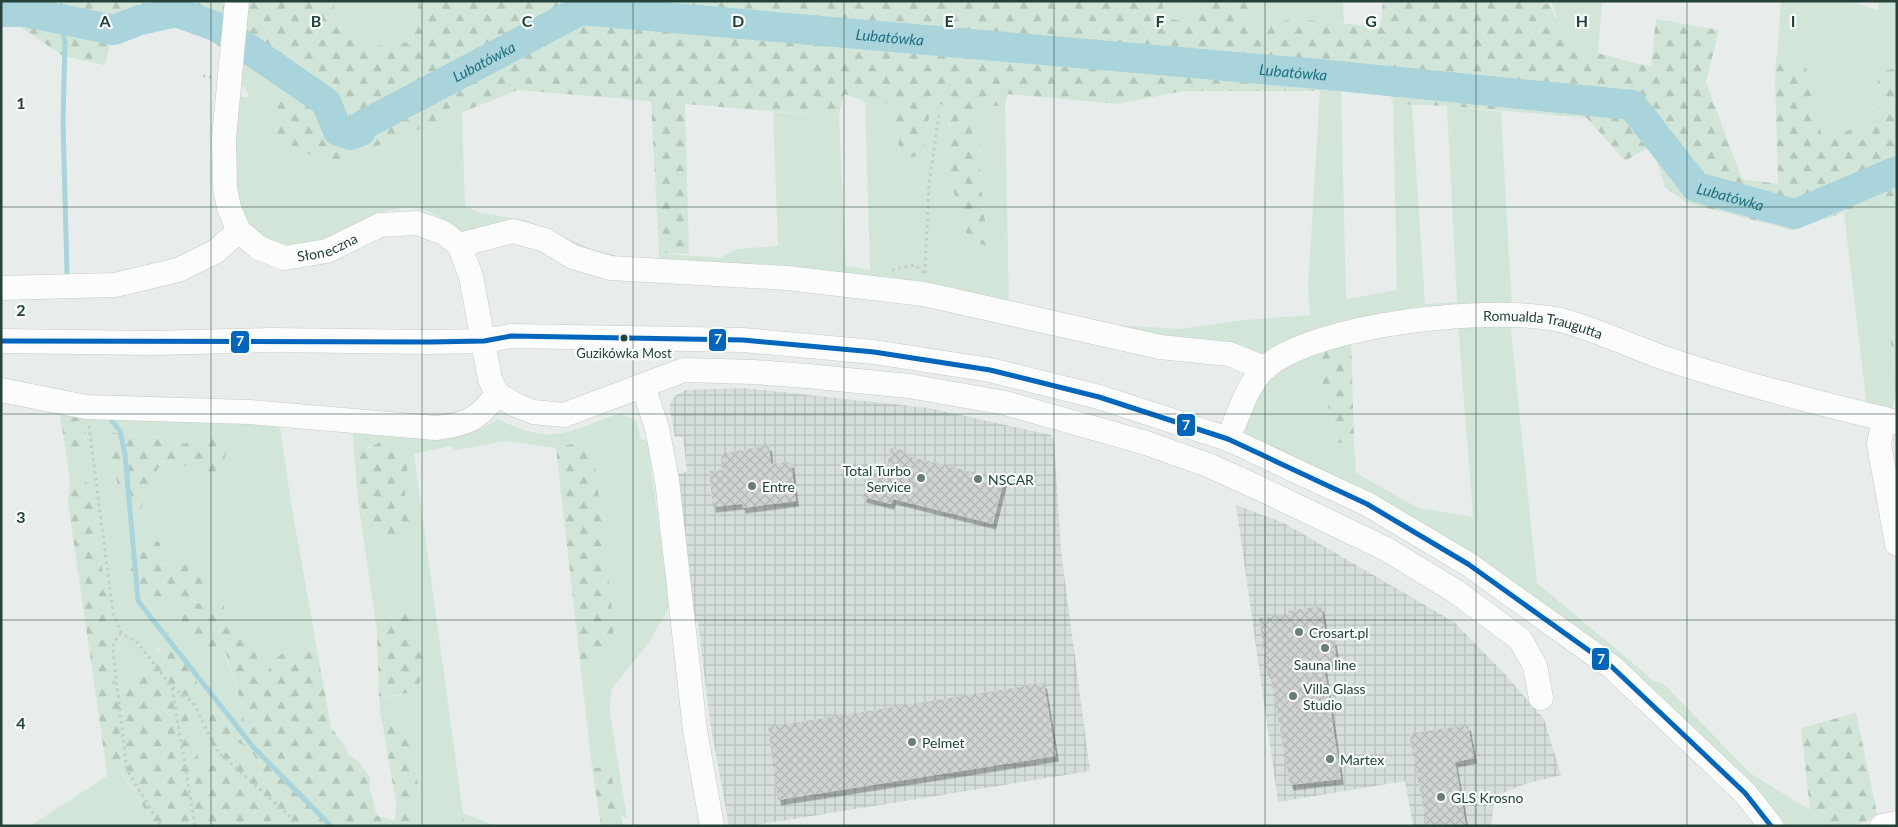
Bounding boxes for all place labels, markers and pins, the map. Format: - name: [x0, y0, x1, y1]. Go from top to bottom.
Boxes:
- marker: Guzikówka Most: [619, 333, 629, 343]
- place label: Guzikówka Most: [576, 345, 672, 361]
- place label: Total Turbo Service: [843, 462, 911, 495]
- place label: NSCAR: [988, 471, 1034, 488]
- marker: Total Turbo Service: [915, 472, 927, 484]
- marker: NSCAR: [972, 473, 984, 485]
- place label: Entre: [762, 478, 795, 495]
- marker: Entre: [746, 480, 758, 492]
- place label: Crosart.pl: [1309, 624, 1369, 641]
- marker: Crosart.pl: [1293, 626, 1305, 638]
- marker: Sauna line: [1319, 642, 1331, 654]
- place label: Sauna line: [1294, 656, 1356, 673]
- place label: Villa Glass Studio: [1303, 680, 1366, 713]
- marker: Villa Glass Studio: [1287, 690, 1299, 702]
- place label: Pelmet: [922, 734, 965, 751]
- marker: Pelmet: [906, 736, 918, 748]
- place label: Martex: [1340, 751, 1384, 768]
- marker: Martex: [1324, 753, 1336, 765]
- place label: GLS Krosno: [1451, 789, 1523, 806]
- marker: GLS Krosno: [1435, 791, 1447, 803]

